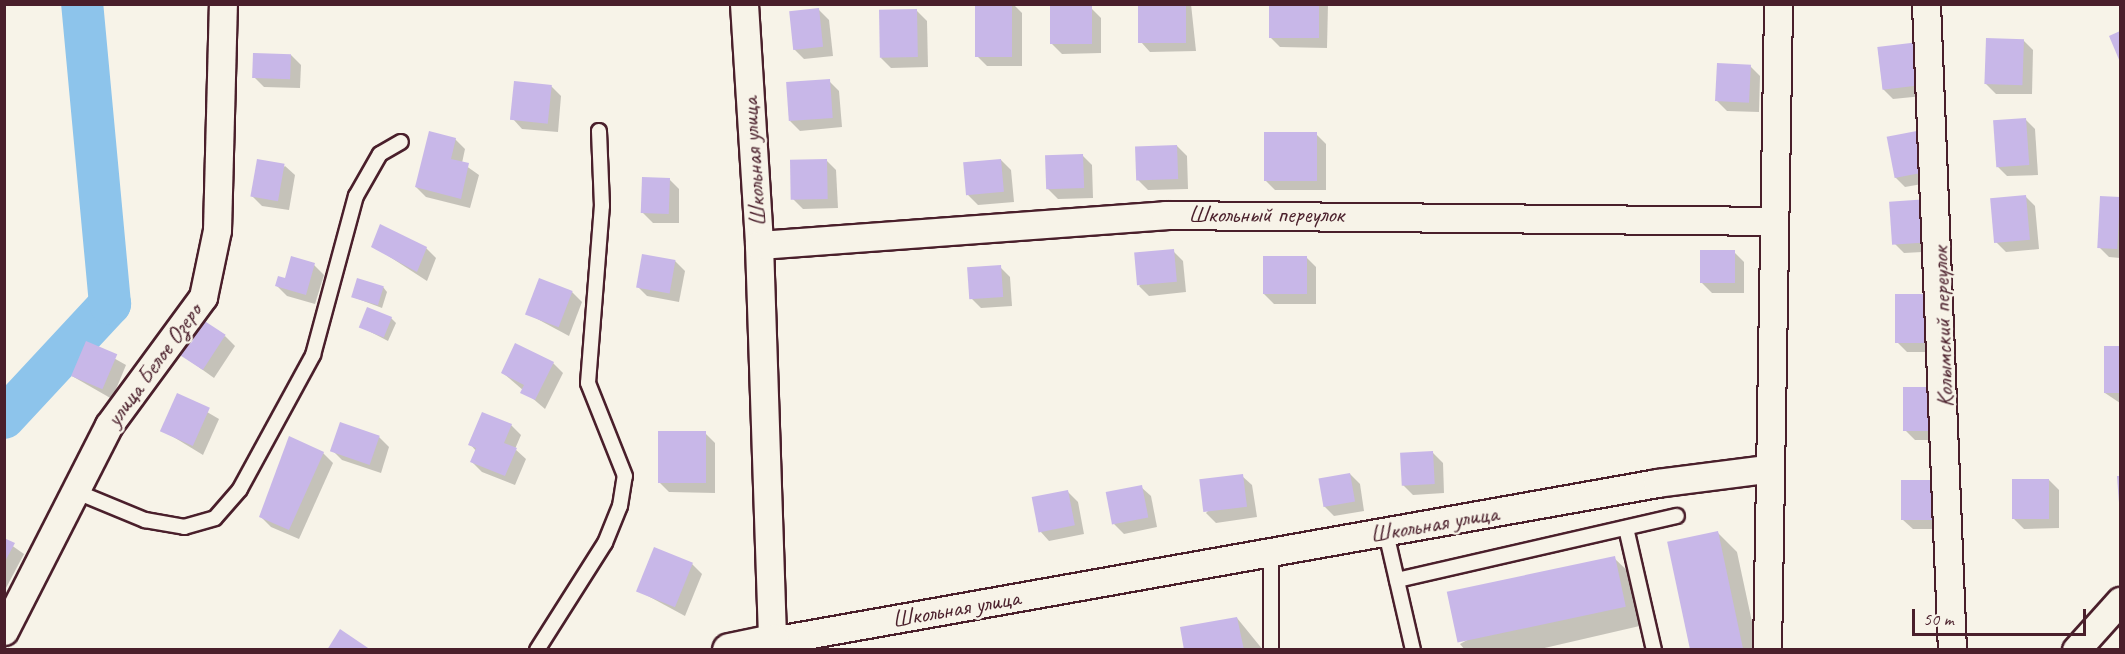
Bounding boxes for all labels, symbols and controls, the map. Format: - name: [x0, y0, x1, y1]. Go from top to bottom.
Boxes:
- street label: Школьная улица: [735, 96, 773, 228]
- street label: Школьный переулок: [1188, 201, 1344, 229]
- street label: Колымский переулок: [1926, 246, 1960, 408]
- street label: улица Белое Озеро: [99, 298, 209, 432]
- street label: Школьная улица: [1367, 498, 1501, 550]
- street label: Школьная улица: [889, 583, 1023, 635]
- scale bar: [1915, 597, 2089, 635]
- text: 50 m: [1923, 608, 1954, 630]

